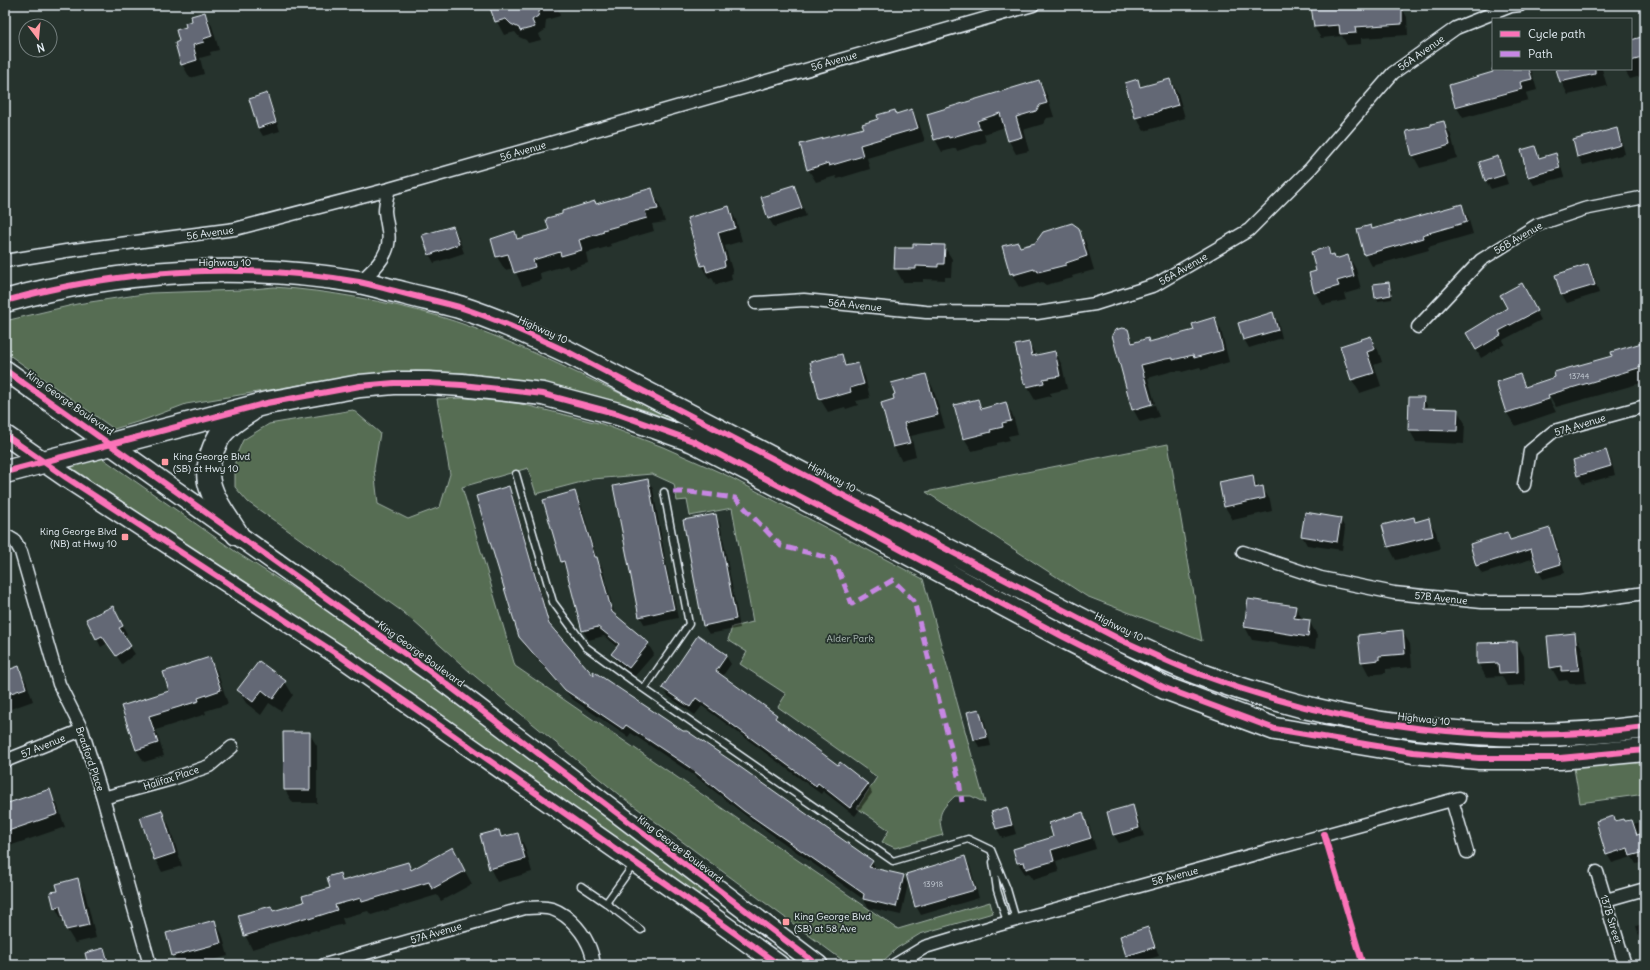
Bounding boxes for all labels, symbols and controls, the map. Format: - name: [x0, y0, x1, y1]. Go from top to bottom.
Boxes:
- north arrow: [18, 18, 58, 58]
- legend: [1492, 18, 1632, 70]
- text: Cycle path: [1528, 26, 1585, 41]
- street label: 56A Avenue: [1395, 32, 1447, 74]
- text: N: [35, 40, 46, 55]
- text: Path: [1528, 46, 1553, 61]
- street label: 56 Avenue: [809, 48, 859, 74]
- street label: 56 Avenue: [498, 138, 548, 164]
- street label: 56B Avenue: [1491, 219, 1545, 257]
- street label: 56 Avenue: [186, 223, 234, 243]
- street label: 56A Avenue: [1156, 250, 1210, 288]
- street label: Highway 10: [199, 256, 251, 269]
- street label: 56A Avenue: [828, 296, 882, 314]
- street label: Highway 10: [516, 313, 570, 347]
- street label: King George Boulevard: [24, 368, 116, 438]
- house number: 13744: [1569, 371, 1590, 381]
- street label: 57A Avenue: [1553, 411, 1607, 439]
- place label: King George Blvd (SB) at Hwy 10: [173, 450, 250, 475]
- marker: King George Blvd (SB) at Hwy 10: [160, 457, 170, 467]
- street label: Highway 10: [806, 459, 858, 495]
- place label: King George Blvd (NB) at Hwy 10: [40, 525, 117, 550]
- marker: King George Blvd (NB) at Hwy 10: [120, 532, 130, 542]
- street label: 57B Avenue: [1414, 589, 1468, 607]
- street label: Highway 10: [1092, 610, 1146, 644]
- street label: King George Boulevard: [375, 618, 467, 690]
- park label: Alder Park: [827, 632, 874, 645]
- street label: Highway 10: [1397, 710, 1451, 728]
- street label: Bradford Place: [73, 725, 107, 793]
- street label: 57 Avenue: [19, 731, 67, 761]
- street label: Halifax Place: [142, 763, 200, 793]
- street label: King George Boulevard: [635, 813, 725, 885]
- street label: 58 Avenue: [1150, 864, 1200, 888]
- house number: 13918: [923, 879, 943, 889]
- street label: 137B Street: [1597, 893, 1625, 945]
- place label: King George Blvd (SB) at 58 Ave: [794, 910, 871, 935]
- marker: King George Blvd (SB) at 58 Ave: [781, 917, 791, 927]
- street label: 57A Avenue: [409, 919, 463, 947]

